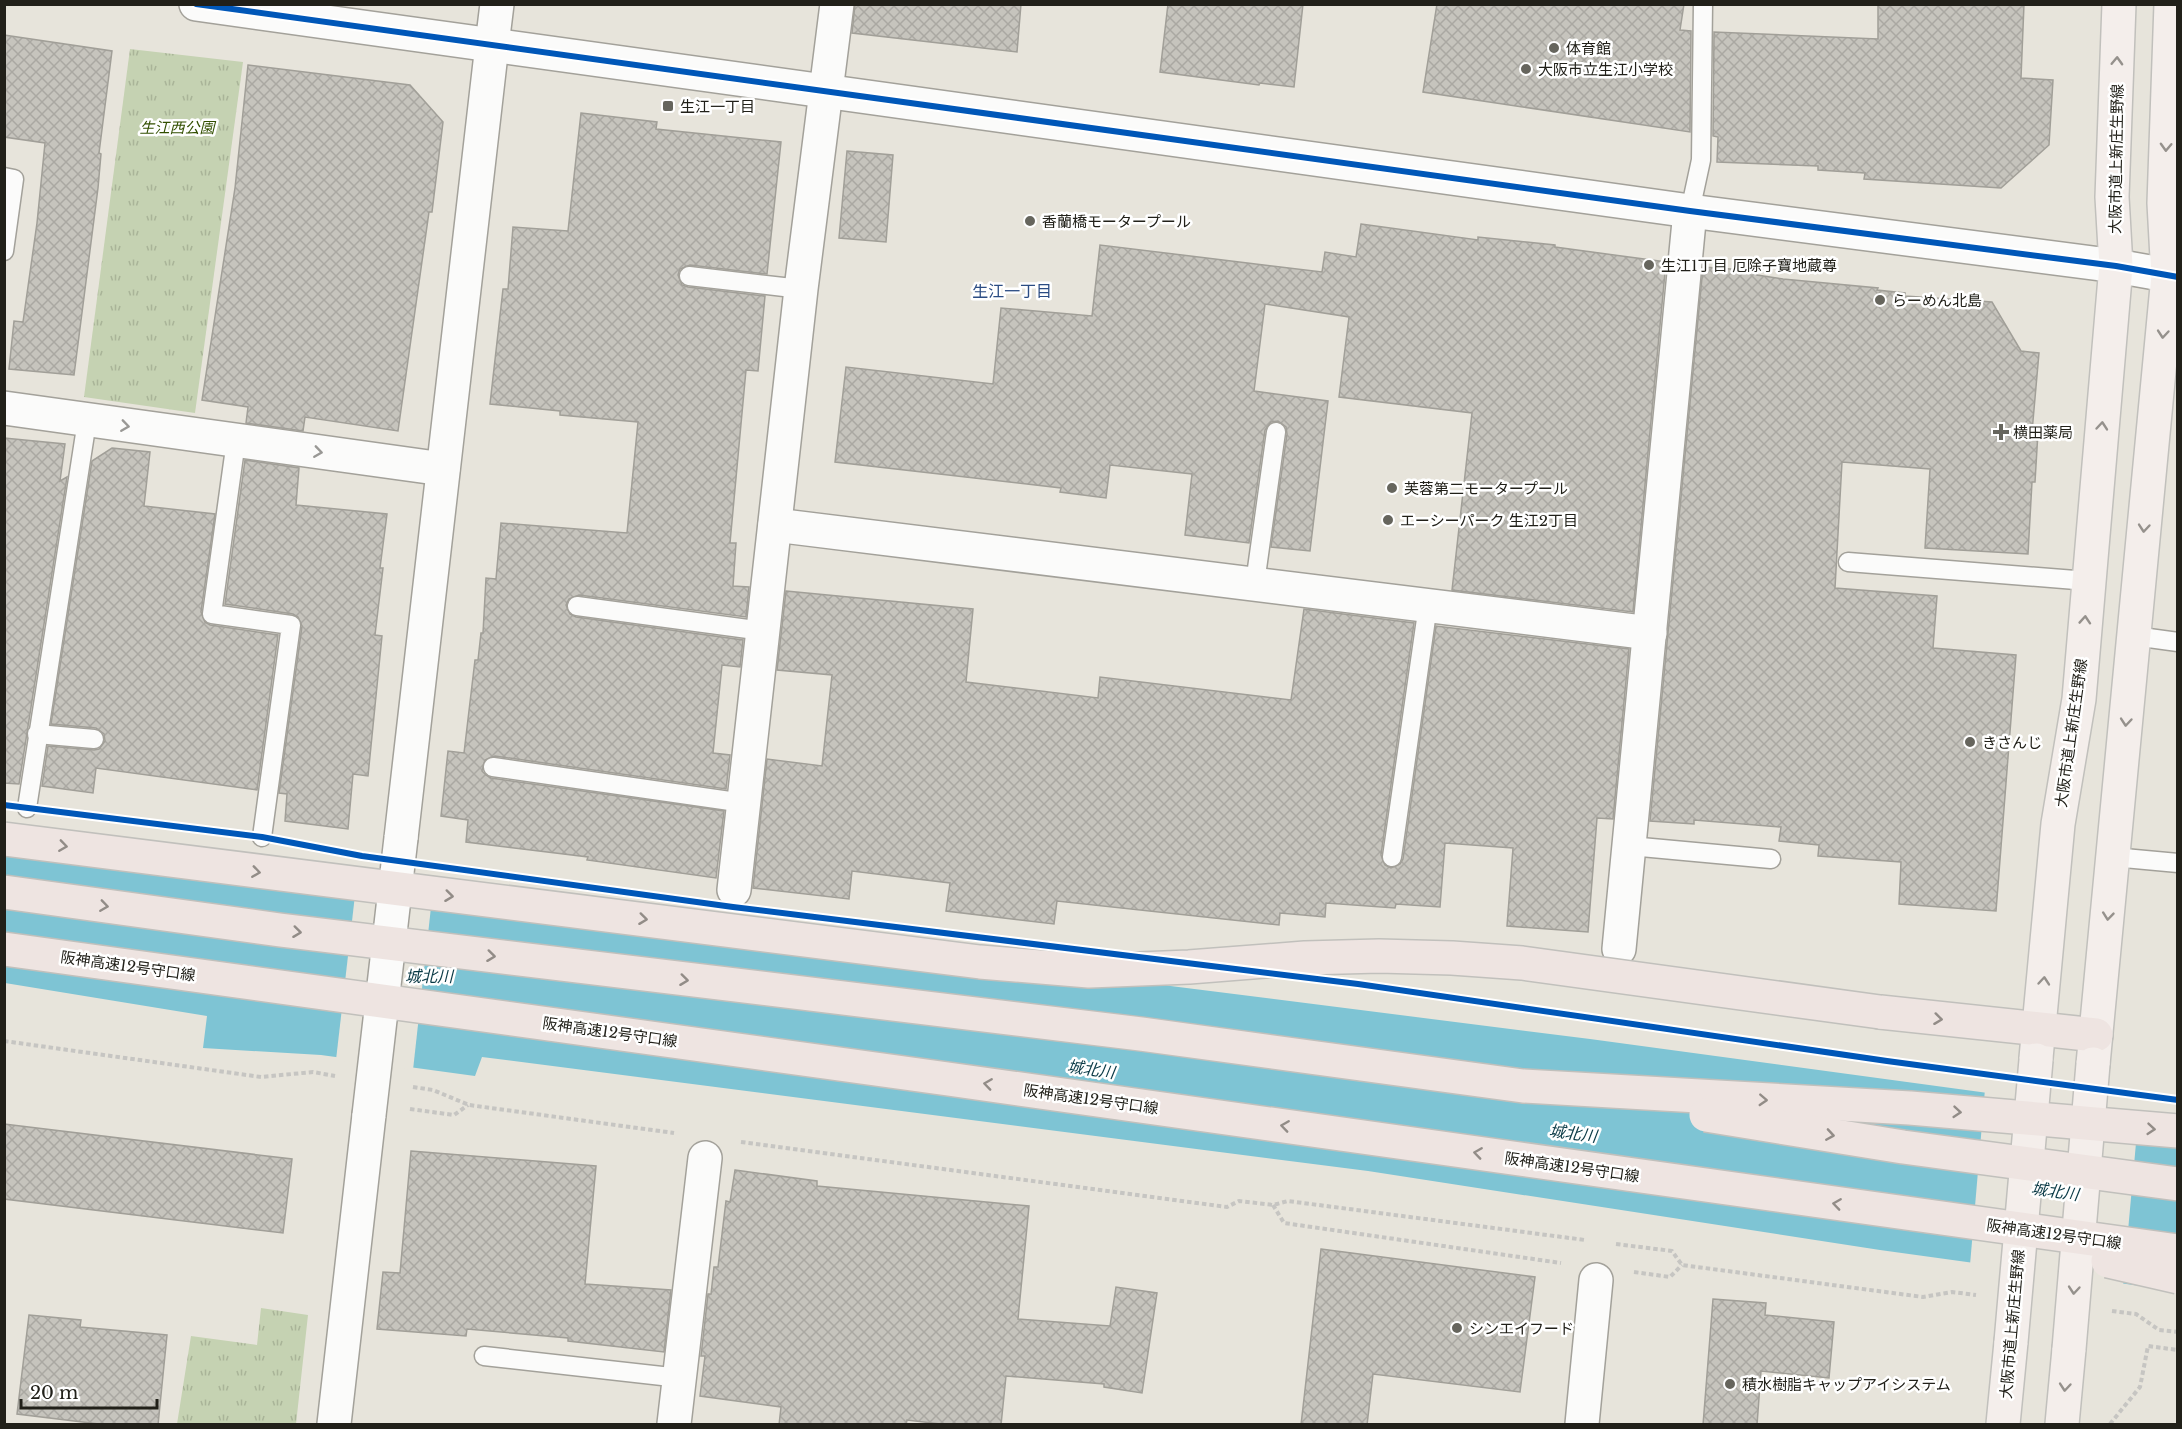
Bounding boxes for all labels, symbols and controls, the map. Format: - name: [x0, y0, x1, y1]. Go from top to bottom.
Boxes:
- place label: 体育館: [1566, 39, 1611, 58]
- marker: 体育館: [1547, 41, 1561, 55]
- one-way arrow: [2111, 57, 2124, 66]
- place label: 大阪市立生江小学校: [1538, 60, 1673, 79]
- marker: 大阪市立生江小学校: [1519, 62, 1533, 76]
- street label: 大阪市道上新庄生野線: [2105, 84, 2127, 234]
- place label: 生江一丁目: [680, 97, 755, 116]
- marker: 生江一丁目: [661, 99, 675, 113]
- park label: 生江西公園: [139, 118, 216, 137]
- one-way arrow: [2160, 142, 2173, 151]
- place label: 香蘭橋モータープール: [1042, 212, 1191, 231]
- marker: 香蘭橋モータープール: [1023, 214, 1037, 228]
- place label: 生江1丁目 厄除子寶地蔵尊: [1661, 256, 1837, 275]
- marker: 生江1丁目 厄除子寶地蔵尊: [1642, 258, 1656, 272]
- district label: 生江一丁目: [972, 281, 1052, 301]
- place label: らーめん北島: [1892, 291, 1982, 310]
- marker: らーめん北島: [1873, 293, 1887, 307]
- one-way arrow: [2157, 329, 2170, 339]
- one-way arrow: [120, 419, 129, 431]
- one-way arrow: [2095, 421, 2108, 431]
- place label: 横田薬局: [2013, 423, 2073, 442]
- marker: 横田薬局: [1994, 425, 2008, 439]
- one-way arrow: [313, 445, 323, 457]
- place label: 芙蓉第二モータープール: [1404, 479, 1568, 498]
- marker: 芙蓉第二モータープール: [1385, 481, 1399, 495]
- place label: エーシーパーク 生江2丁目: [1400, 511, 1578, 530]
- marker: エーシーパーク 生江2丁目: [1381, 513, 1395, 527]
- one-way arrow: [2138, 524, 2151, 533]
- one-way arrow: [2078, 616, 2091, 625]
- street label: 大阪市道上新庄生野線: [2051, 657, 2091, 809]
- one-way arrow: [2120, 718, 2133, 727]
- place label: きさんじ: [1982, 733, 2042, 752]
- marker: きさんじ: [1963, 735, 1977, 749]
- one-way arrow: [58, 839, 67, 851]
- one-way arrow: [251, 865, 260, 877]
- one-way arrow: [445, 889, 454, 901]
- one-way arrow: [99, 899, 109, 912]
- one-way arrow: [638, 912, 648, 925]
- one-way arrow: [2102, 912, 2114, 921]
- one-way arrow: [293, 926, 302, 938]
- street label: 阪神高速12号守口線: [59, 947, 197, 985]
- one-way arrow: [486, 950, 495, 962]
- water label: 城北川: [405, 966, 455, 986]
- one-way arrow: [680, 973, 689, 985]
- one-way arrow: [2037, 976, 2050, 985]
- one-way arrow: [1933, 1012, 1942, 1024]
- street label: 阪神高速12号守口線: [541, 1013, 679, 1051]
- water label: 城北川: [1066, 1056, 1118, 1083]
- one-way arrow: [983, 1079, 992, 1091]
- street label: 阪神高速12号守口線: [1022, 1080, 1160, 1118]
- one-way arrow: [1758, 1093, 1767, 1106]
- one-way arrow: [1953, 1105, 1962, 1118]
- water label: 城北川: [1548, 1120, 1600, 1146]
- one-way arrow: [1280, 1121, 1289, 1133]
- one-way arrow: [2147, 1122, 2156, 1135]
- one-way arrow: [1824, 1128, 1834, 1141]
- one-way arrow: [1473, 1148, 1482, 1160]
- street label: 阪神高速12号守口線: [1503, 1148, 1641, 1186]
- water label: 城北川: [2030, 1178, 2082, 1205]
- one-way arrow: [1833, 1198, 1842, 1210]
- street label: 阪神高速12号守口線: [1985, 1215, 2123, 1253]
- street label: 大阪市道上新庄生野線: [1996, 1248, 2028, 1400]
- one-way arrow: [2068, 1285, 2081, 1294]
- place label: シンエイフード: [1469, 1319, 1574, 1338]
- marker: シンエイフード: [1450, 1321, 1464, 1335]
- scale bar: [21, 1372, 158, 1410]
- place label: 積水樹脂キャップアイシステム: [1742, 1375, 1951, 1394]
- marker: 積水樹脂キャップアイシステム: [1723, 1377, 1737, 1391]
- text: 20 m: [30, 1382, 78, 1404]
- one-way arrow: [2059, 1382, 2072, 1391]

